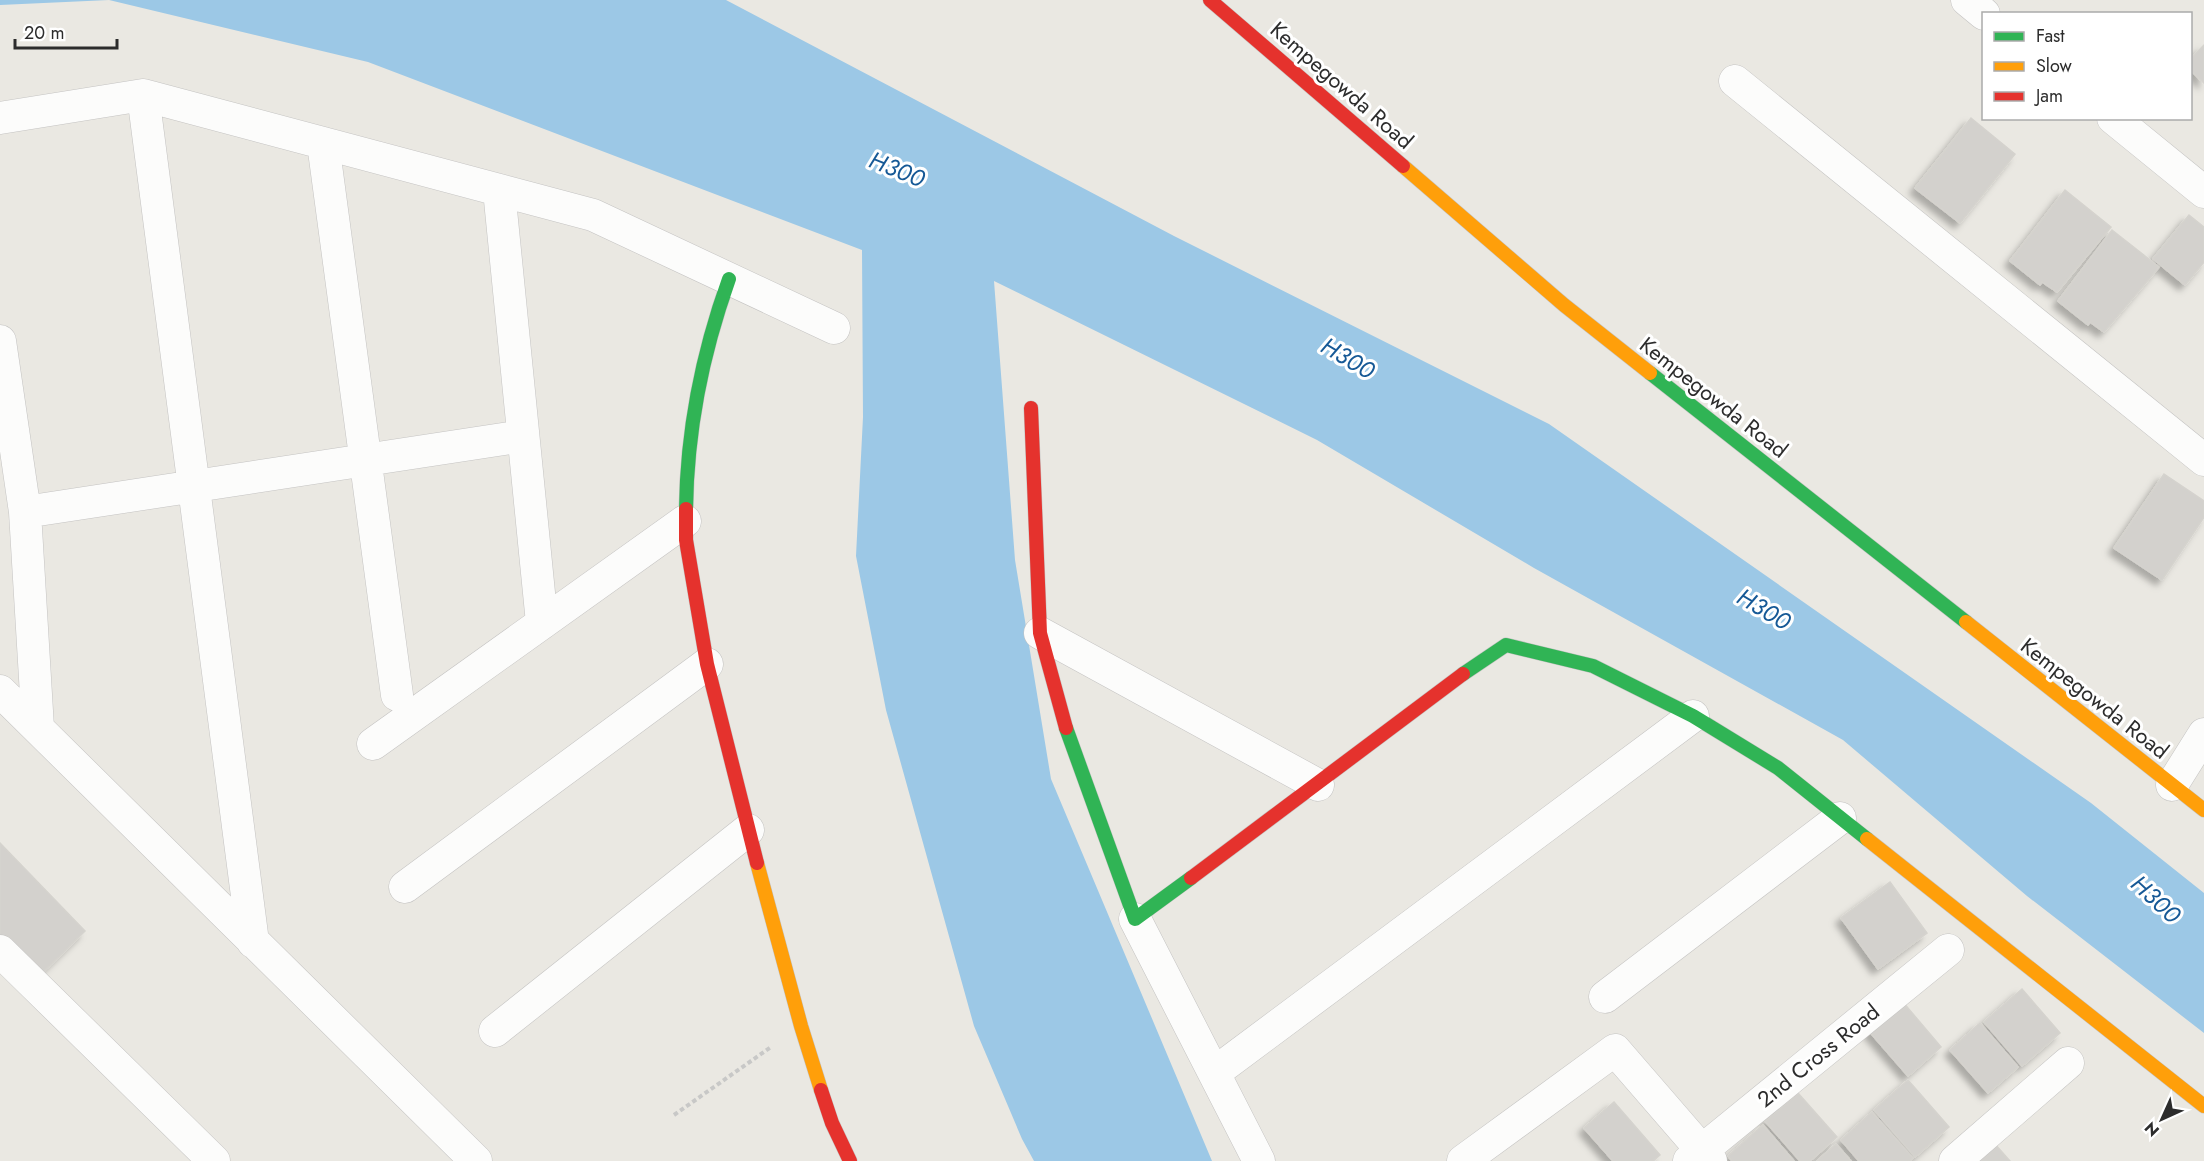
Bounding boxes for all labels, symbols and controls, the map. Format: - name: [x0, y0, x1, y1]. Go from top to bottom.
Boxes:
- scale bar: [15, 12, 117, 50]
- legend: [1982, 12, 2192, 120]
- street label: Kempegowda Road: [1263, 14, 1421, 156]
- text: 20 m: [24, 20, 64, 46]
- text: Fast: [2036, 23, 2065, 49]
- text: Slow: [2036, 53, 2073, 79]
- text: Jam: [2034, 83, 2063, 109]
- water label: H300: [864, 142, 930, 196]
- water label: H300: [1314, 328, 1382, 388]
- street label: Kempegowda Road: [1633, 329, 1795, 465]
- water label: H300: [1730, 579, 1798, 639]
- street label: Kempegowda Road: [2014, 630, 2176, 766]
- water label: H300: [2123, 867, 2189, 931]
- street label: 2nd Cross Road: [1750, 996, 1886, 1114]
- north arrow: [2132, 1089, 2192, 1149]
- text: N: [2139, 1117, 2164, 1142]

